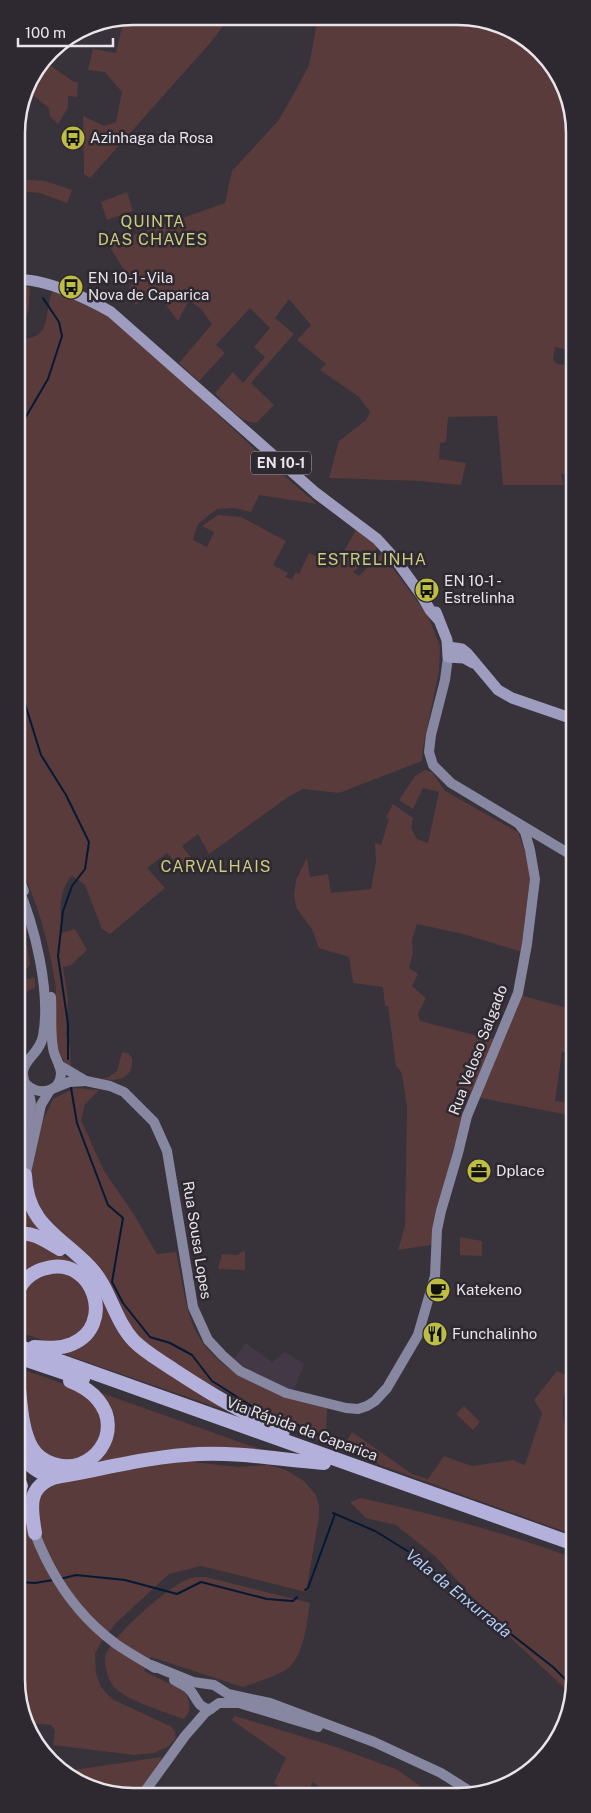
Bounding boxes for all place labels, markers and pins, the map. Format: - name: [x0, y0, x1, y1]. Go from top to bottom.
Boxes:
- bus stop icon: Azinhaga da Rosa: [60, 125, 86, 151]
- place label: Azinhaga da Rosa: [90, 129, 213, 146]
- place label: EN 10-1 - Vila Nova de Caparica: [88, 269, 209, 303]
- bus stop icon: EN 10-1 - Vila Nova de Caparica: [58, 274, 84, 300]
- place label: EN 10-1 - Estrelinha: [444, 572, 515, 606]
- bus stop icon: EN 10-1 - Estrelinha: [414, 577, 440, 603]
- office icon: Dplace: [466, 1158, 492, 1184]
- place label: Dplace: [496, 1162, 545, 1179]
- cafe icon: Katekeno: [425, 1277, 451, 1303]
- place label: Katekeno: [456, 1281, 522, 1298]
- restaurant icon: Funchalinho: [422, 1321, 448, 1347]
- place label: Funchalinho: [452, 1325, 537, 1342]

